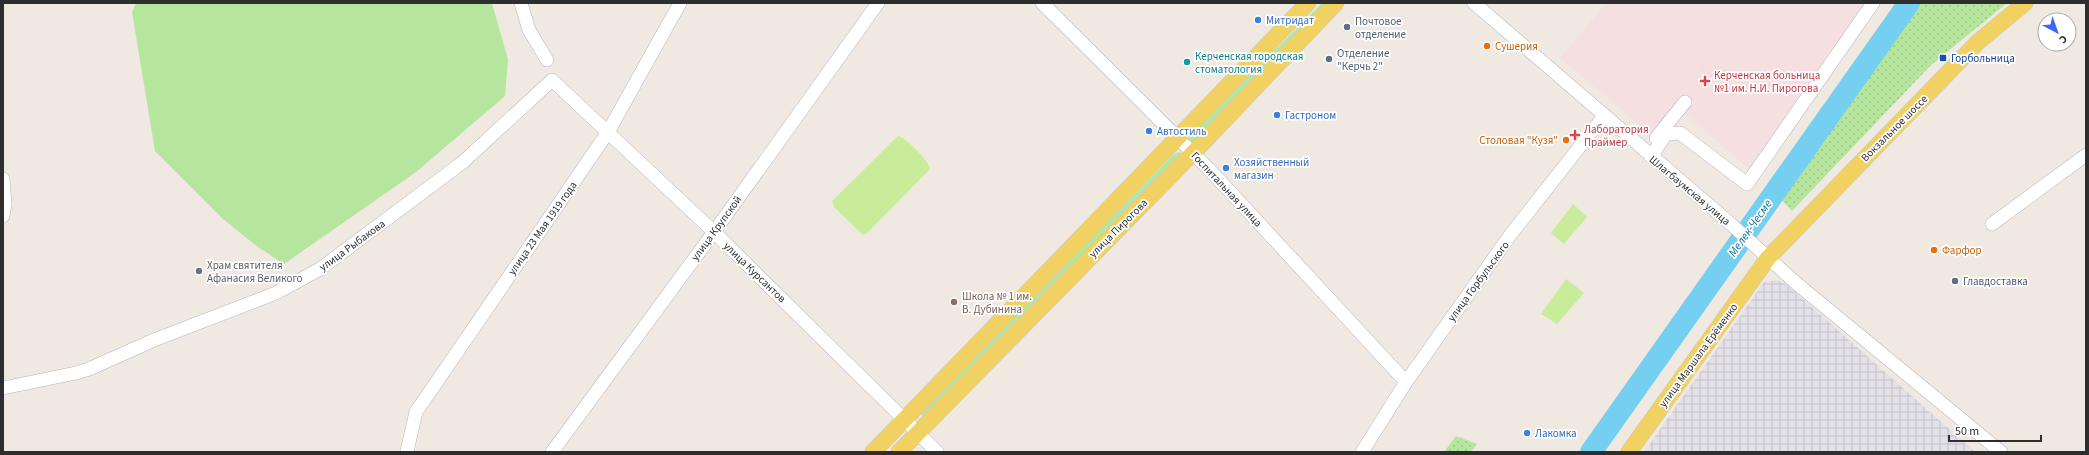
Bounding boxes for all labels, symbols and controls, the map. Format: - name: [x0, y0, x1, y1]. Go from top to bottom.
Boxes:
- north arrow: [2037, 12, 2077, 52]
- place label: Митридат: [1266, 13, 1314, 28]
- place label: Почтовое отделение: [1355, 14, 1407, 42]
- marker: Митридат: [1253, 15, 1263, 25]
- marker: Почтовое отделение: [1342, 22, 1352, 32]
- text: С: [2055, 31, 2071, 47]
- place label: Сушерия: [1495, 39, 1538, 54]
- marker: Сушерия: [1482, 41, 1492, 51]
- place label: Отделение "Керчь 2": [1337, 46, 1390, 74]
- place label: Керченская городская стоматология: [1195, 49, 1303, 77]
- place label: Горбольница: [1951, 51, 2015, 66]
- marker: Горбольница: [1938, 53, 1948, 63]
- marker: Отделение "Керчь 2": [1324, 54, 1334, 64]
- marker: Керченская городская стоматология: [1182, 57, 1192, 67]
- place label: Керченская больница №1 им. Н.И. Пирогова: [1714, 68, 1820, 96]
- marker: Керченская больница №1 им. Н.И. Пирогова: [1699, 75, 1711, 87]
- street label: Вокзальное шоссе: [1858, 91, 1931, 165]
- place label: Гастроном: [1285, 108, 1336, 123]
- marker: Гастроном: [1272, 110, 1282, 120]
- place label: Лаборатория Праймер: [1584, 122, 1649, 150]
- place label: Автостиль: [1157, 124, 1207, 139]
- marker: Автостиль: [1144, 126, 1154, 136]
- marker: Лаборатория Праймер: [1569, 129, 1581, 141]
- place label: Столовая "Кузя": [1479, 133, 1558, 148]
- marker: Столовая "Кузя": [1561, 135, 1571, 145]
- street label: Госпитальная улица: [1188, 149, 1265, 230]
- street label: Шлагбаумская улица: [1646, 152, 1733, 229]
- place label: Хозяйственный магазин: [1234, 155, 1309, 183]
- marker: Хозяйственный магазин: [1221, 163, 1231, 173]
- street label: улица 23 Мая 1919 года: [504, 178, 580, 278]
- street label: улица Крупской: [688, 193, 745, 264]
- street label: улица Пирогова: [1086, 196, 1151, 261]
- water label: Мелек-Чесме: [1724, 196, 1777, 260]
- street label: улица Рыбакова: [316, 216, 388, 275]
- street label: улица Горбульского: [1444, 238, 1513, 324]
- street label: улица Курсантов: [720, 239, 789, 306]
- place label: Фарфор: [1942, 243, 1982, 258]
- marker: Фарфор: [1929, 245, 1939, 255]
- place label: Храм святителя Афанасия Великого: [207, 258, 303, 286]
- marker: Храм святителя Афанасия Великого: [194, 266, 204, 276]
- place label: Главдоставка: [1963, 274, 2028, 289]
- marker: Главдоставка: [1950, 276, 1960, 286]
- place label: Школа № 1 им. В. Дубинина: [962, 289, 1032, 317]
- marker: Школа № 1 им. В. Дубинина: [949, 297, 959, 307]
- street label: улица Маршала Ерёменко: [1656, 300, 1741, 410]
- scale bar: [1949, 417, 2041, 443]
- text: 50 m: [1955, 423, 1979, 440]
- place label: Лакомка: [1535, 426, 1577, 441]
- marker: Лакомка: [1522, 428, 1532, 438]

